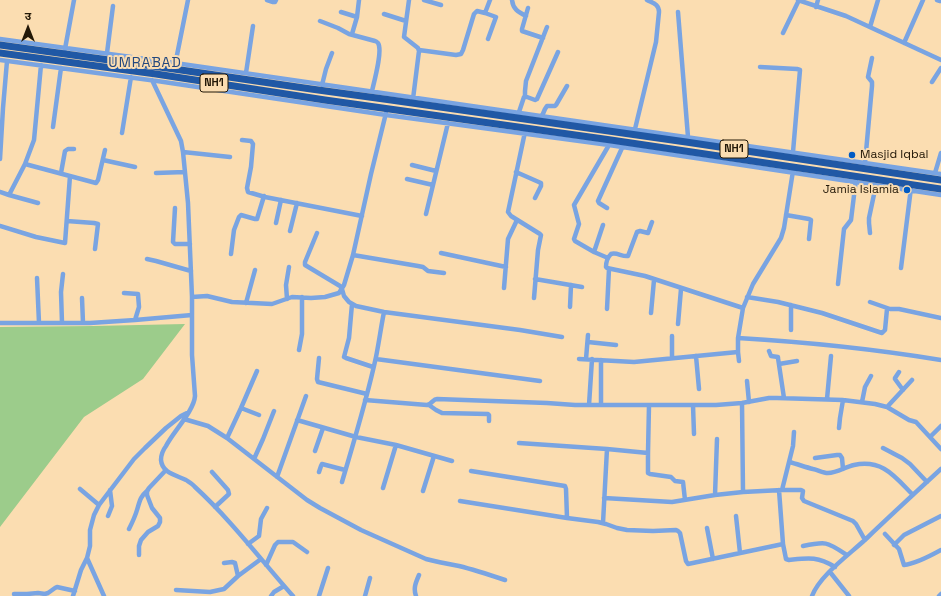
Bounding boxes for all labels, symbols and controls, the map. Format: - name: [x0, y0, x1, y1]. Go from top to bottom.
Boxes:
- north arrow: [8, 8, 48, 48]
- text: उ: [25, 9, 31, 23]
- district label: UMRABAD: [108, 55, 182, 71]
- road number: NH1: [200, 74, 228, 92]
- road number: NH1: [720, 140, 748, 158]
- place label: Masjid Iqbal: [860, 148, 928, 162]
- marker: Masjid Iqbal: [847, 150, 857, 160]
- place label: Jamia Islamia: [823, 183, 899, 197]
- marker: Jamia Islamia: [902, 185, 912, 195]

